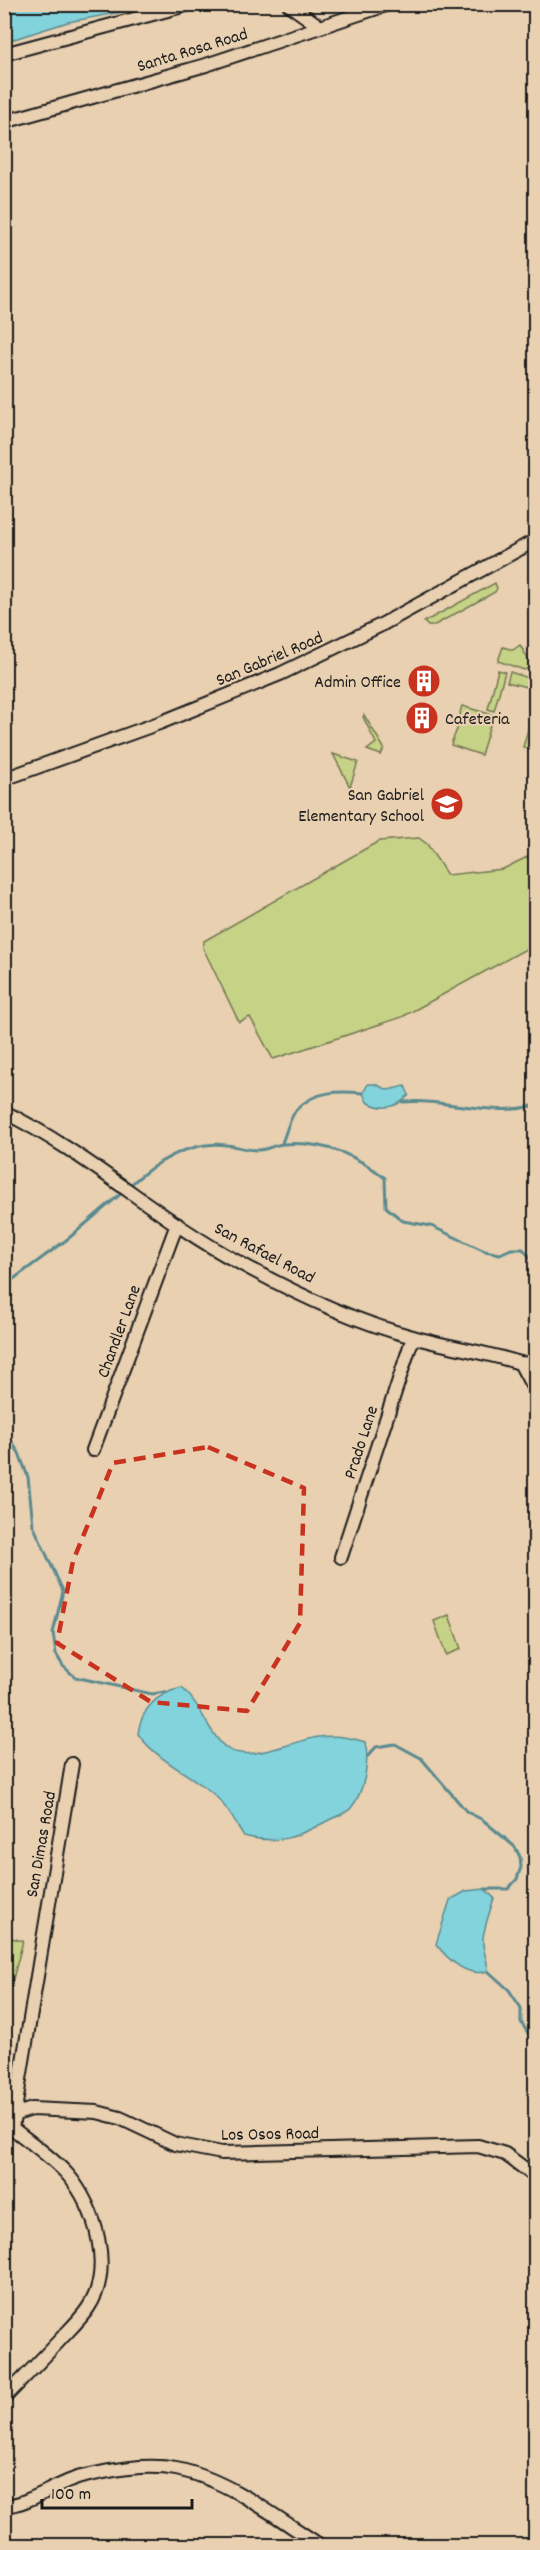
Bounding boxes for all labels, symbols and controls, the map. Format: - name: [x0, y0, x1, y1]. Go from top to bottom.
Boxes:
- street label: Santa Rosa Road: [134, 23, 251, 80]
- street label: San Gabriel Road: [213, 627, 327, 694]
- building icon: Admin Office: [406, 663, 442, 699]
- place label: Admin Office: [314, 671, 401, 696]
- building icon: Cafeteria: [404, 700, 440, 736]
- place label: Cafeteria: [445, 708, 510, 733]
- place label: San Gabriel Elementary School: [298, 784, 425, 830]
- school or university icon: San Gabriel Elementary School: [429, 786, 465, 822]
- street label: San Rafael Road: [209, 1217, 319, 1291]
- street label: Chandler Lane: [92, 1282, 149, 1382]
- street label: Prado Lane: [339, 1403, 386, 1483]
- street label: San Dimas Road: [21, 1789, 64, 1900]
- street label: Los Osos Road: [221, 2122, 319, 2149]
- scale bar: [42, 2472, 192, 2510]
- text: 100 m: [51, 2483, 91, 2508]

